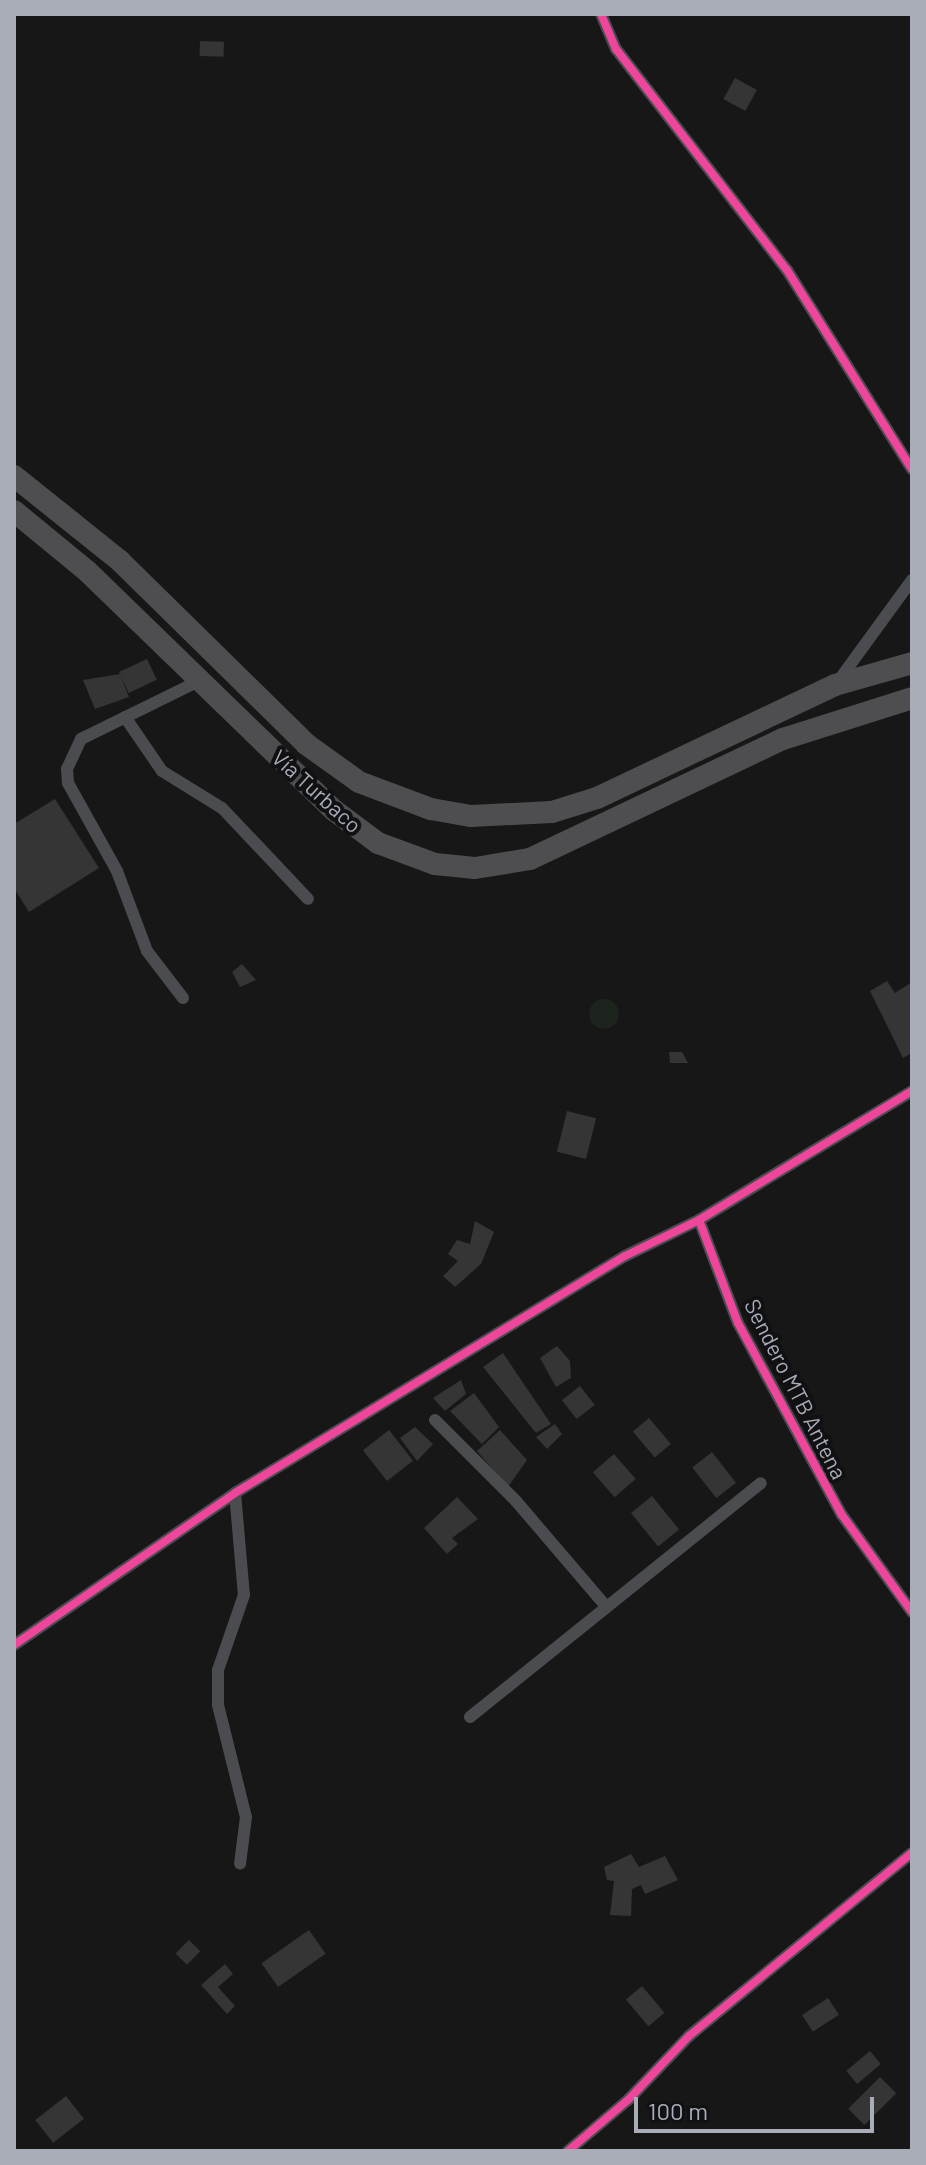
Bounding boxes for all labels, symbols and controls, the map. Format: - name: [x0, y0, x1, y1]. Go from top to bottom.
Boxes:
- street label: Vía Turbaco: [267, 744, 367, 838]
- street label: Sendero MTB Antena: [739, 1295, 853, 1483]
- scale bar: [638, 2081, 878, 2131]
- text: 100 m: [648, 2096, 708, 2125]

